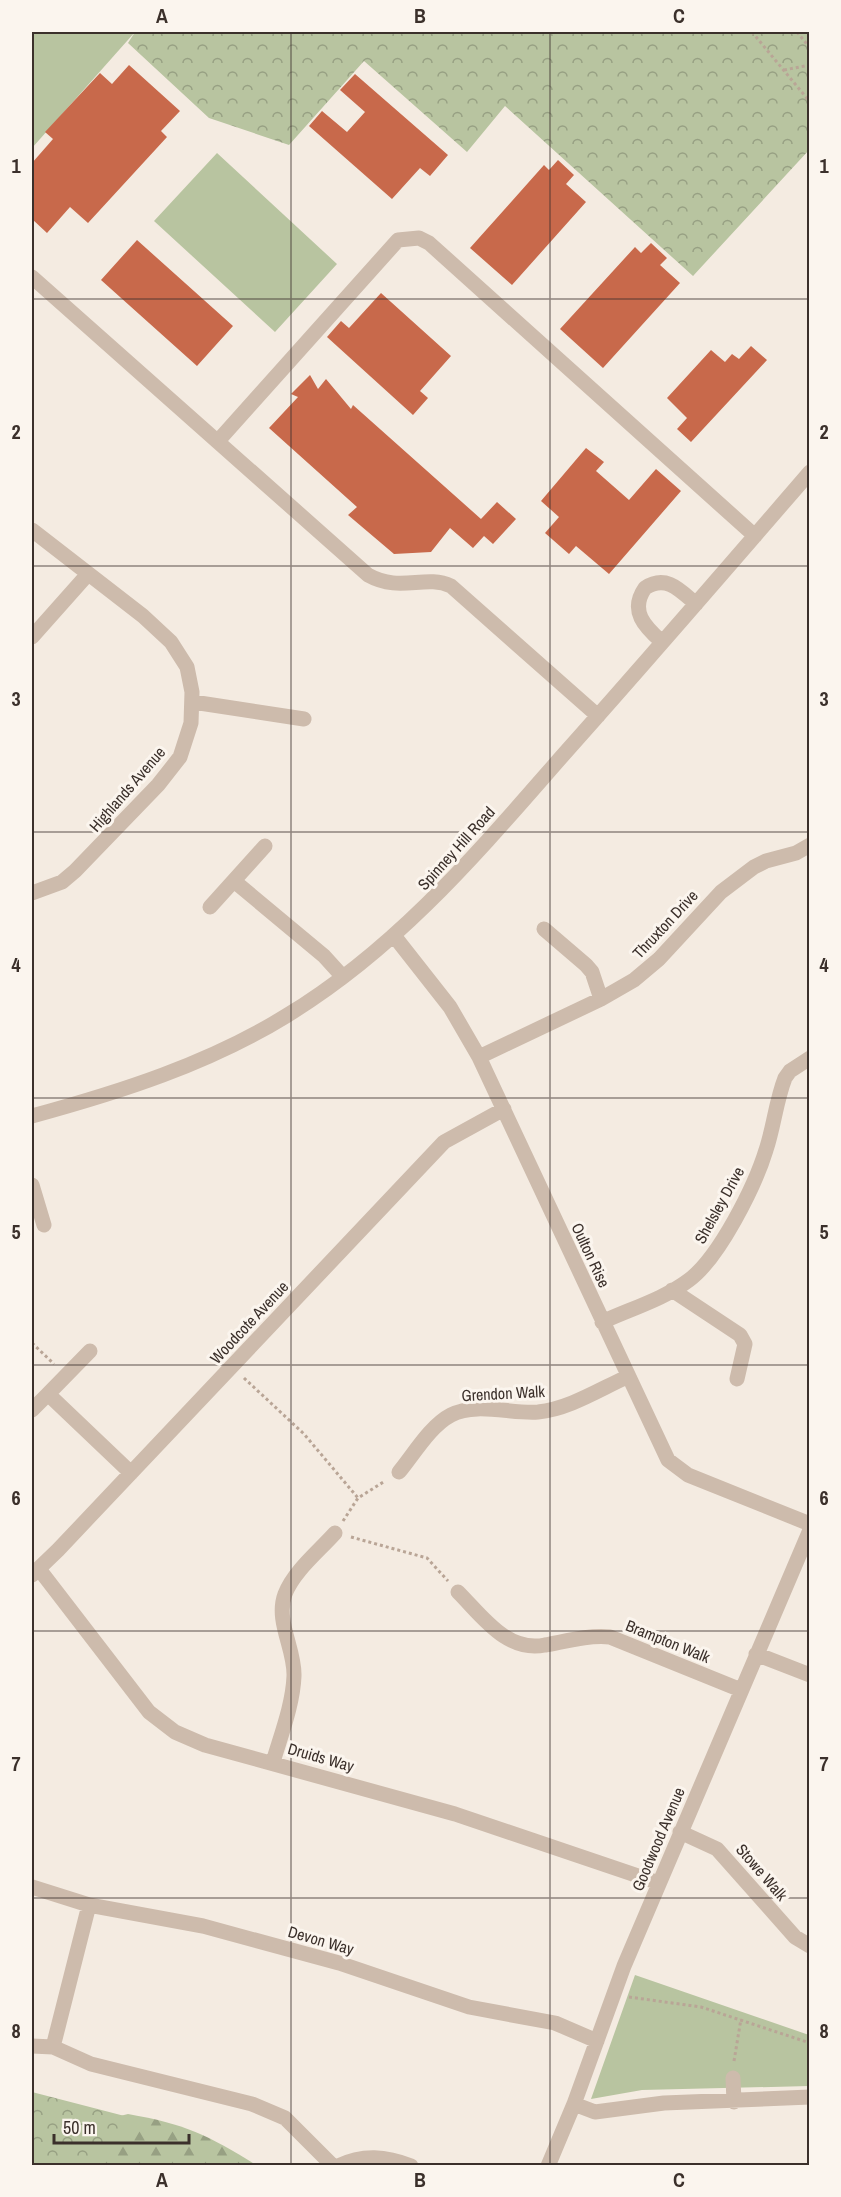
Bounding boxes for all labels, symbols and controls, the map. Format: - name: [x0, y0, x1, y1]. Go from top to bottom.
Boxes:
- text: A: [156, 2, 168, 29]
- text: B: [414, 2, 426, 29]
- text: C: [673, 2, 685, 29]
- text: 1: [11, 152, 21, 179]
- text: 1: [819, 152, 829, 179]
- text: 2: [11, 418, 21, 445]
- text: 2: [819, 418, 829, 445]
- text: 3: [11, 685, 21, 712]
- text: 3: [819, 685, 829, 712]
- street label: Highlands Avenue: [84, 742, 170, 836]
- street label: Spinney Hill Road: [412, 801, 500, 895]
- street label: Thruxton Drive: [627, 885, 703, 963]
- text: 4: [11, 951, 21, 978]
- text: 4: [819, 951, 829, 978]
- street label: Shelsley Drive: [689, 1163, 749, 1247]
- text: 5: [11, 1218, 21, 1245]
- text: 5: [819, 1218, 829, 1245]
- street label: Oulton Rise: [566, 1219, 616, 1291]
- street label: Woodcote Avenue: [205, 1276, 293, 1368]
- street label: Grendon Walk: [461, 1380, 546, 1406]
- text: 6: [11, 1484, 21, 1511]
- text: 6: [819, 1484, 829, 1511]
- street label: Brampton Walk: [623, 1614, 714, 1668]
- street label: Druids Way: [285, 1737, 357, 1777]
- text: 7: [11, 1750, 21, 1777]
- text: 7: [819, 1750, 829, 1777]
- street label: Goodwood Avenue: [626, 1784, 690, 1894]
- street label: Stowe Walk: [731, 1839, 793, 1905]
- street label: Devon Way: [286, 1920, 357, 1960]
- text: 8: [11, 2017, 21, 2044]
- text: 8: [819, 2017, 829, 2044]
- scale bar: [54, 2107, 189, 2145]
- text: 50 m: [63, 2115, 96, 2140]
- text: A: [156, 2166, 168, 2193]
- text: B: [414, 2166, 426, 2193]
- text: C: [673, 2166, 685, 2193]

